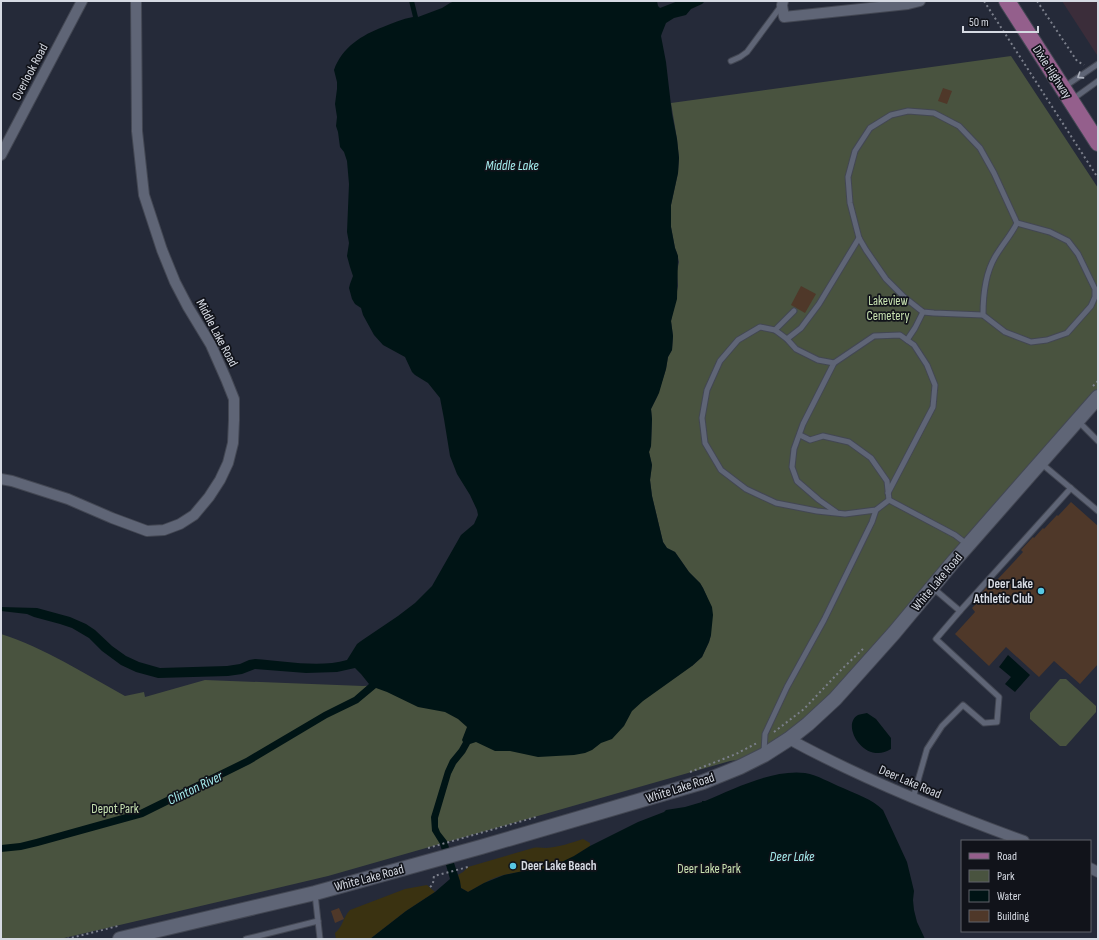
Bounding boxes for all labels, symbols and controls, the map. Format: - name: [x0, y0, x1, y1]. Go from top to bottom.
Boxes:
- scale bar: [963, 8, 1038, 34]
- text: 50 m: [969, 15, 989, 30]
- street label: Overlook Road: [8, 41, 52, 103]
- street label: Dixie Highway: [1029, 42, 1075, 102]
- one-way arrow: [1077, 71, 1084, 79]
- water label: Middle Lake: [485, 157, 539, 174]
- park label: Lakeview Cemetery: [867, 293, 909, 324]
- street label: Middle Lake Road: [193, 296, 241, 370]
- street label: White Lake Road: [908, 550, 966, 614]
- place label: Deer Lake Athletic Club: [973, 576, 1033, 607]
- marker: Deer Lake Athletic Club: [1036, 586, 1046, 596]
- street label: Deer Lake Road: [876, 762, 944, 802]
- water label: Clinton River: [165, 767, 226, 809]
- street label: White Lake Road: [644, 769, 716, 807]
- park label: Depot Park: [91, 801, 139, 817]
- legend: [961, 840, 1091, 932]
- water label: Deer Lake: [770, 848, 815, 865]
- text: Road: [997, 849, 1017, 864]
- place label: Deer Lake Beach: [521, 858, 597, 874]
- street label: White Lake Road: [333, 861, 405, 895]
- marker: Deer Lake Beach: [508, 861, 518, 871]
- park label: Deer Lake Park: [677, 861, 741, 877]
- text: Park: [997, 869, 1015, 884]
- text: Water: [997, 889, 1021, 904]
- text: Building: [997, 909, 1029, 924]

